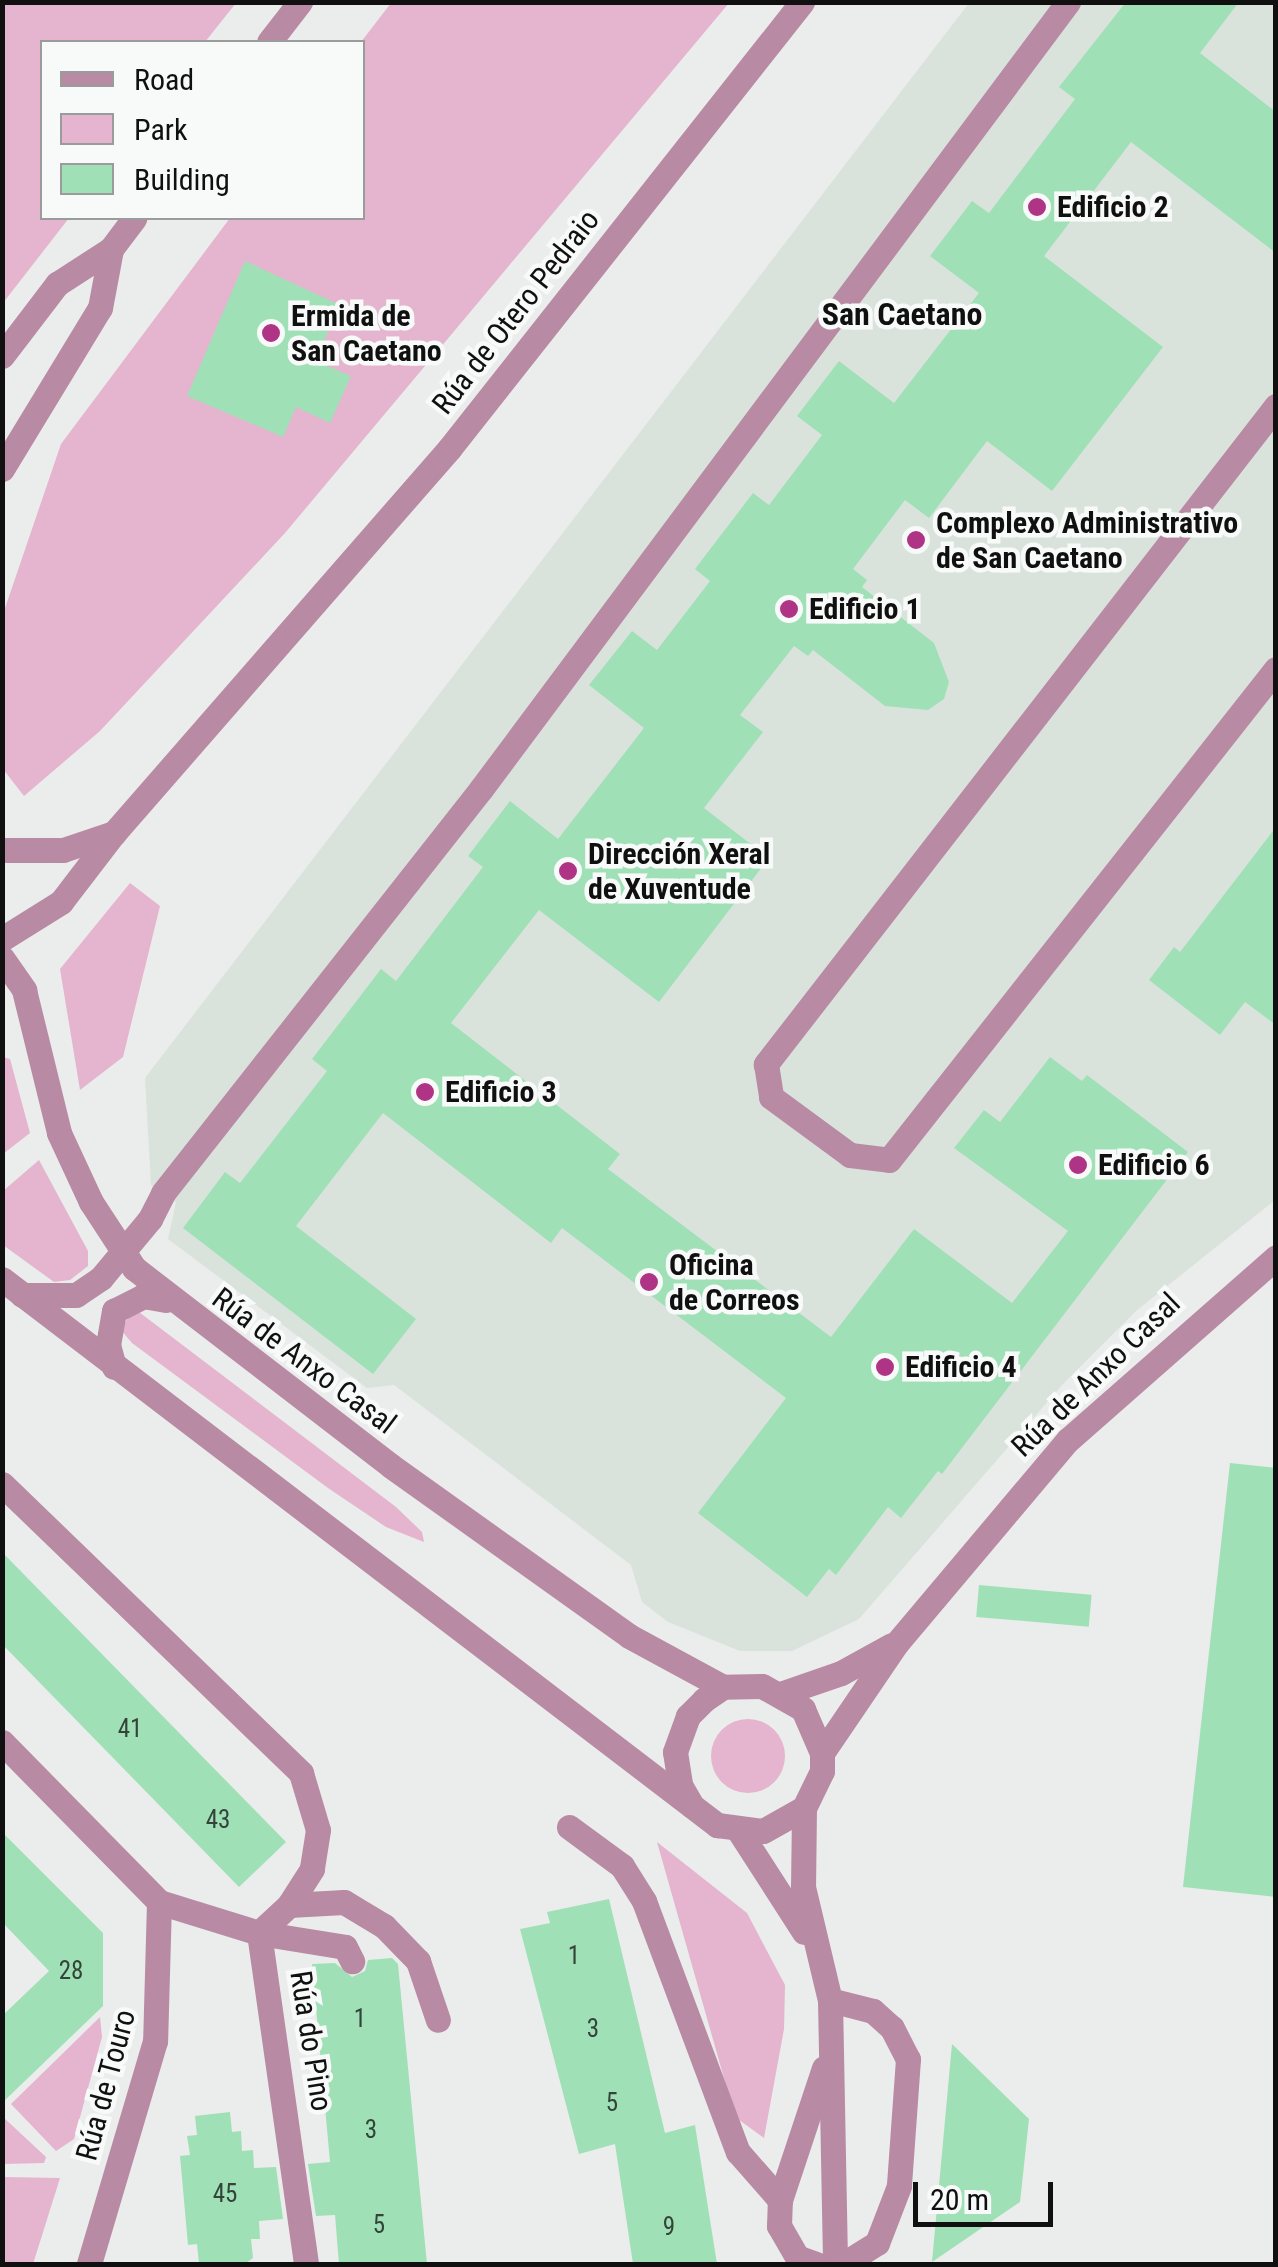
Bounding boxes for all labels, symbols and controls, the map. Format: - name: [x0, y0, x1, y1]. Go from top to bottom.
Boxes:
- legend: [40, 40, 365, 220]
- text: Road: [134, 62, 194, 97]
- text: Park: [134, 112, 188, 147]
- text: Building: [134, 162, 230, 197]
- place label: Edificio 2: [1057, 189, 1169, 225]
- marker: Edificio 2: [1026, 196, 1048, 218]
- street label: Rúa de Otero Pedraio: [425, 203, 607, 421]
- district label: San Caetano: [822, 295, 982, 333]
- place label: Ermida de San Caetano: [291, 298, 442, 368]
- marker: Ermida de San Caetano: [260, 322, 282, 344]
- place label: Complexo Administrativo de San Caetano: [936, 505, 1238, 576]
- marker: Complexo Administrativo de San Caetano: [905, 529, 927, 551]
- place label: Edificio 1: [809, 591, 921, 627]
- marker: Edificio 1: [778, 598, 800, 620]
- place label: Dirección Xeral de Xuventude: [588, 836, 770, 906]
- marker: Dirección Xeral de Xuventude: [557, 860, 579, 882]
- place label: Edificio 3: [445, 1074, 557, 1110]
- marker: Edificio 3: [414, 1081, 436, 1103]
- place label: Edificio 6: [1098, 1147, 1210, 1183]
- marker: Edificio 6: [1067, 1154, 1089, 1176]
- place label: Oficina de Correos: [669, 1247, 800, 1318]
- marker: Oficina de Correos: [638, 1271, 660, 1293]
- street label: Rúa de Anxo Casal: [205, 1280, 403, 1442]
- street label: Rúa de Anxo Casal: [1004, 1285, 1188, 1465]
- place label: Edificio 4: [905, 1349, 1017, 1385]
- marker: Edificio 4: [874, 1356, 896, 1378]
- house number: 41: [118, 1714, 142, 1744]
- house number: 43: [206, 1805, 230, 1835]
- house number: 1: [568, 1941, 580, 1971]
- house number: 28: [59, 1956, 83, 1986]
- street label: Rúa do Pino: [282, 1968, 340, 2114]
- house number: 1: [354, 2004, 366, 2034]
- street label: Rúa de Touro: [69, 2005, 143, 2165]
- house number: 3: [587, 2014, 599, 2044]
- house number: 5: [606, 2088, 618, 2118]
- house number: 3: [365, 2115, 377, 2145]
- scale bar: [918, 2162, 1058, 2224]
- house number: 45: [213, 2179, 237, 2209]
- text: 20 m: [930, 2182, 989, 2217]
- house number: 5: [373, 2210, 385, 2240]
- house number: 9: [663, 2212, 675, 2242]

